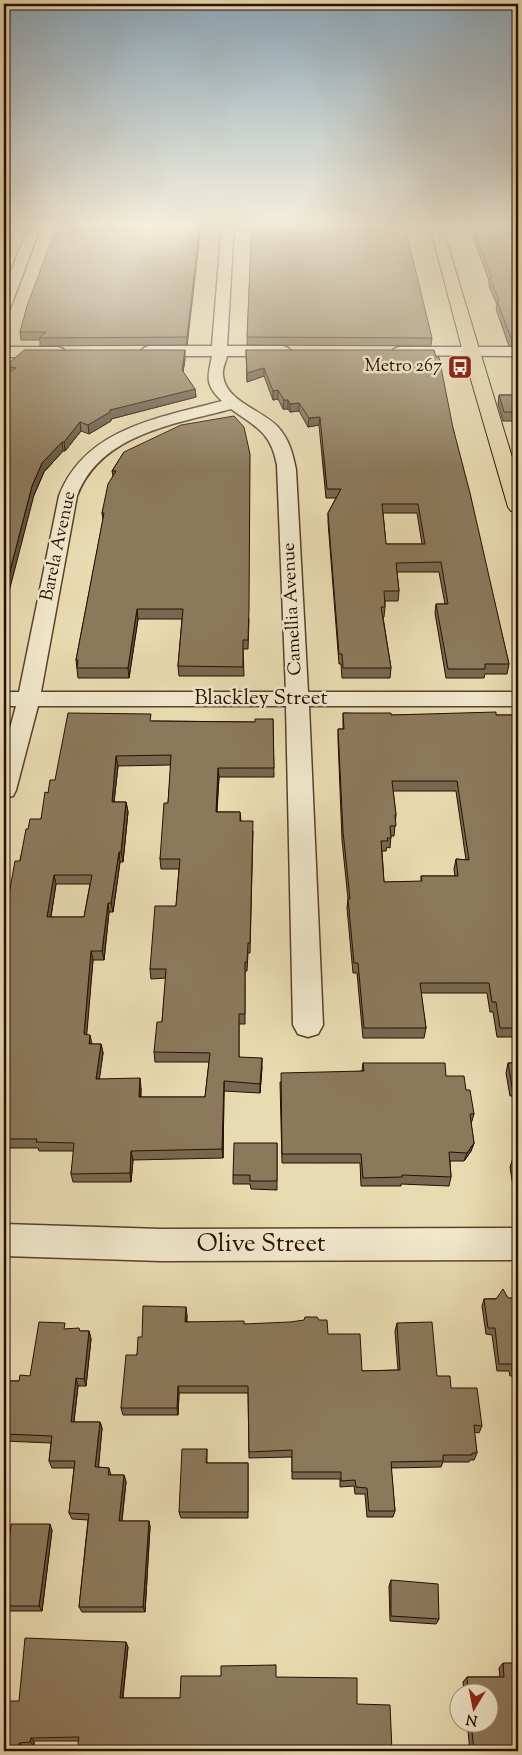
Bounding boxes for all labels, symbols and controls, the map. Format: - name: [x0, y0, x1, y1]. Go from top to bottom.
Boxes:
- place label: Metro 267: [364, 354, 442, 380]
- bus stop icon: Metro 267: [447, 354, 473, 380]
- street label: Barela Avenue: [35, 489, 83, 603]
- street label: Camellia Avenue: [277, 542, 309, 676]
- street label: Blackley Street: [194, 684, 328, 714]
- street label: Olive Street: [196, 1227, 326, 1263]
- north arrow: [450, 1682, 500, 1732]
- text: N: [465, 1708, 479, 1730]

